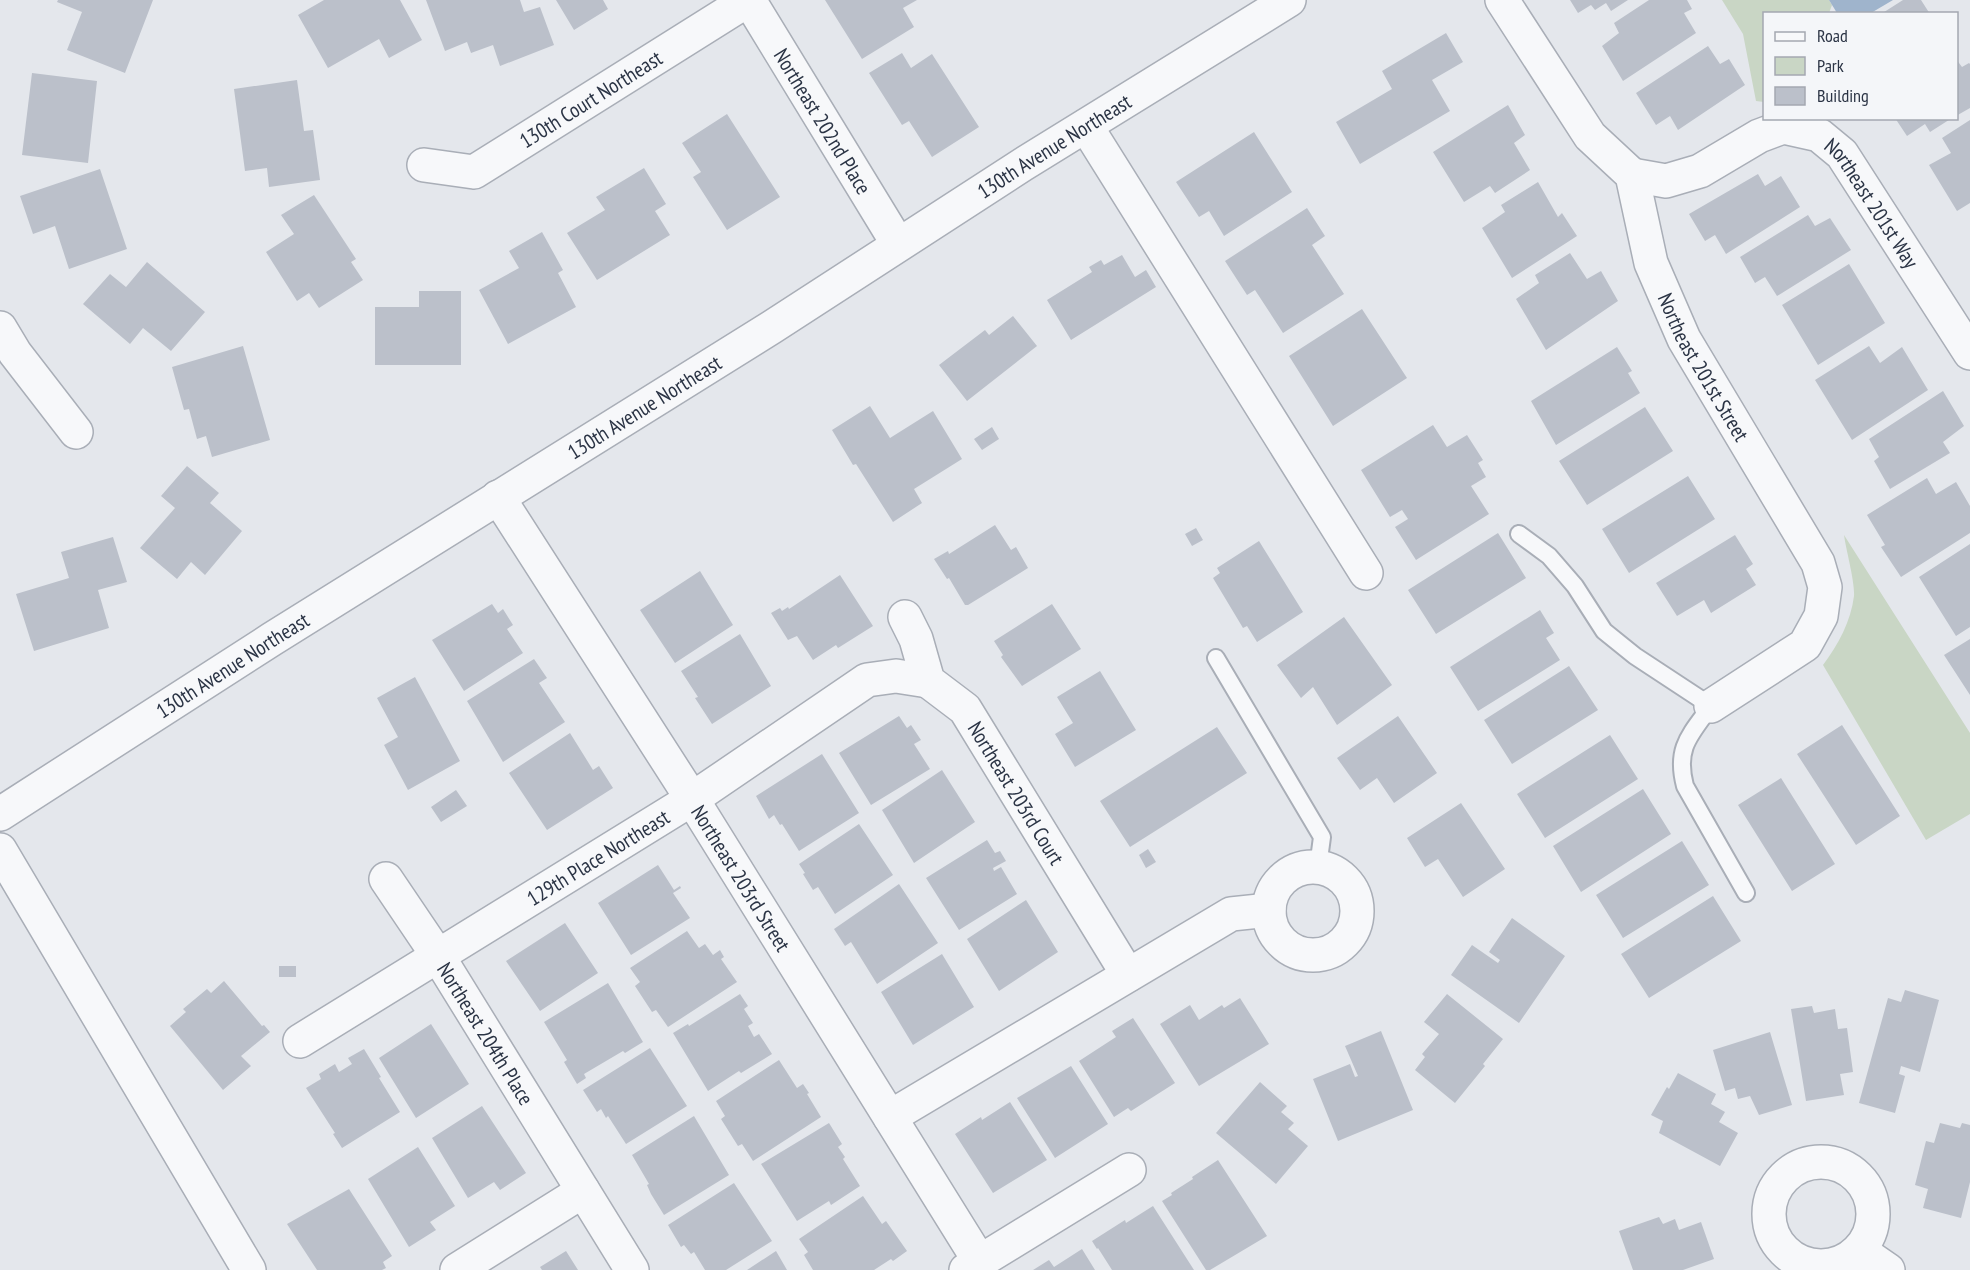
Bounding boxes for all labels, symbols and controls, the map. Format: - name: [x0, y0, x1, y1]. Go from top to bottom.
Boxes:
- legend: [1763, 12, 1958, 120]
- text: Road: [1817, 24, 1848, 47]
- street label: Northeast 202nd Place: [768, 43, 878, 199]
- street label: 130th Court Northeast: [514, 44, 667, 154]
- text: Park: [1817, 54, 1844, 77]
- text: Building: [1817, 84, 1869, 107]
- street label: 130th Avenue Northeast: [972, 87, 1136, 204]
- street label: Northeast 201st Way: [1819, 132, 1925, 273]
- street label: Northeast 201st Street: [1652, 289, 1756, 446]
- street label: 130th Avenue Northeast: [562, 349, 726, 465]
- street label: 130th Avenue Northeast: [151, 606, 314, 724]
- street label: Northeast 203rd Court: [962, 716, 1071, 870]
- street label: Northeast 203rd Street: [685, 800, 797, 956]
- street label: 129th Place Northeast: [522, 803, 674, 911]
- street label: Northeast 204th Place: [432, 957, 540, 1110]

